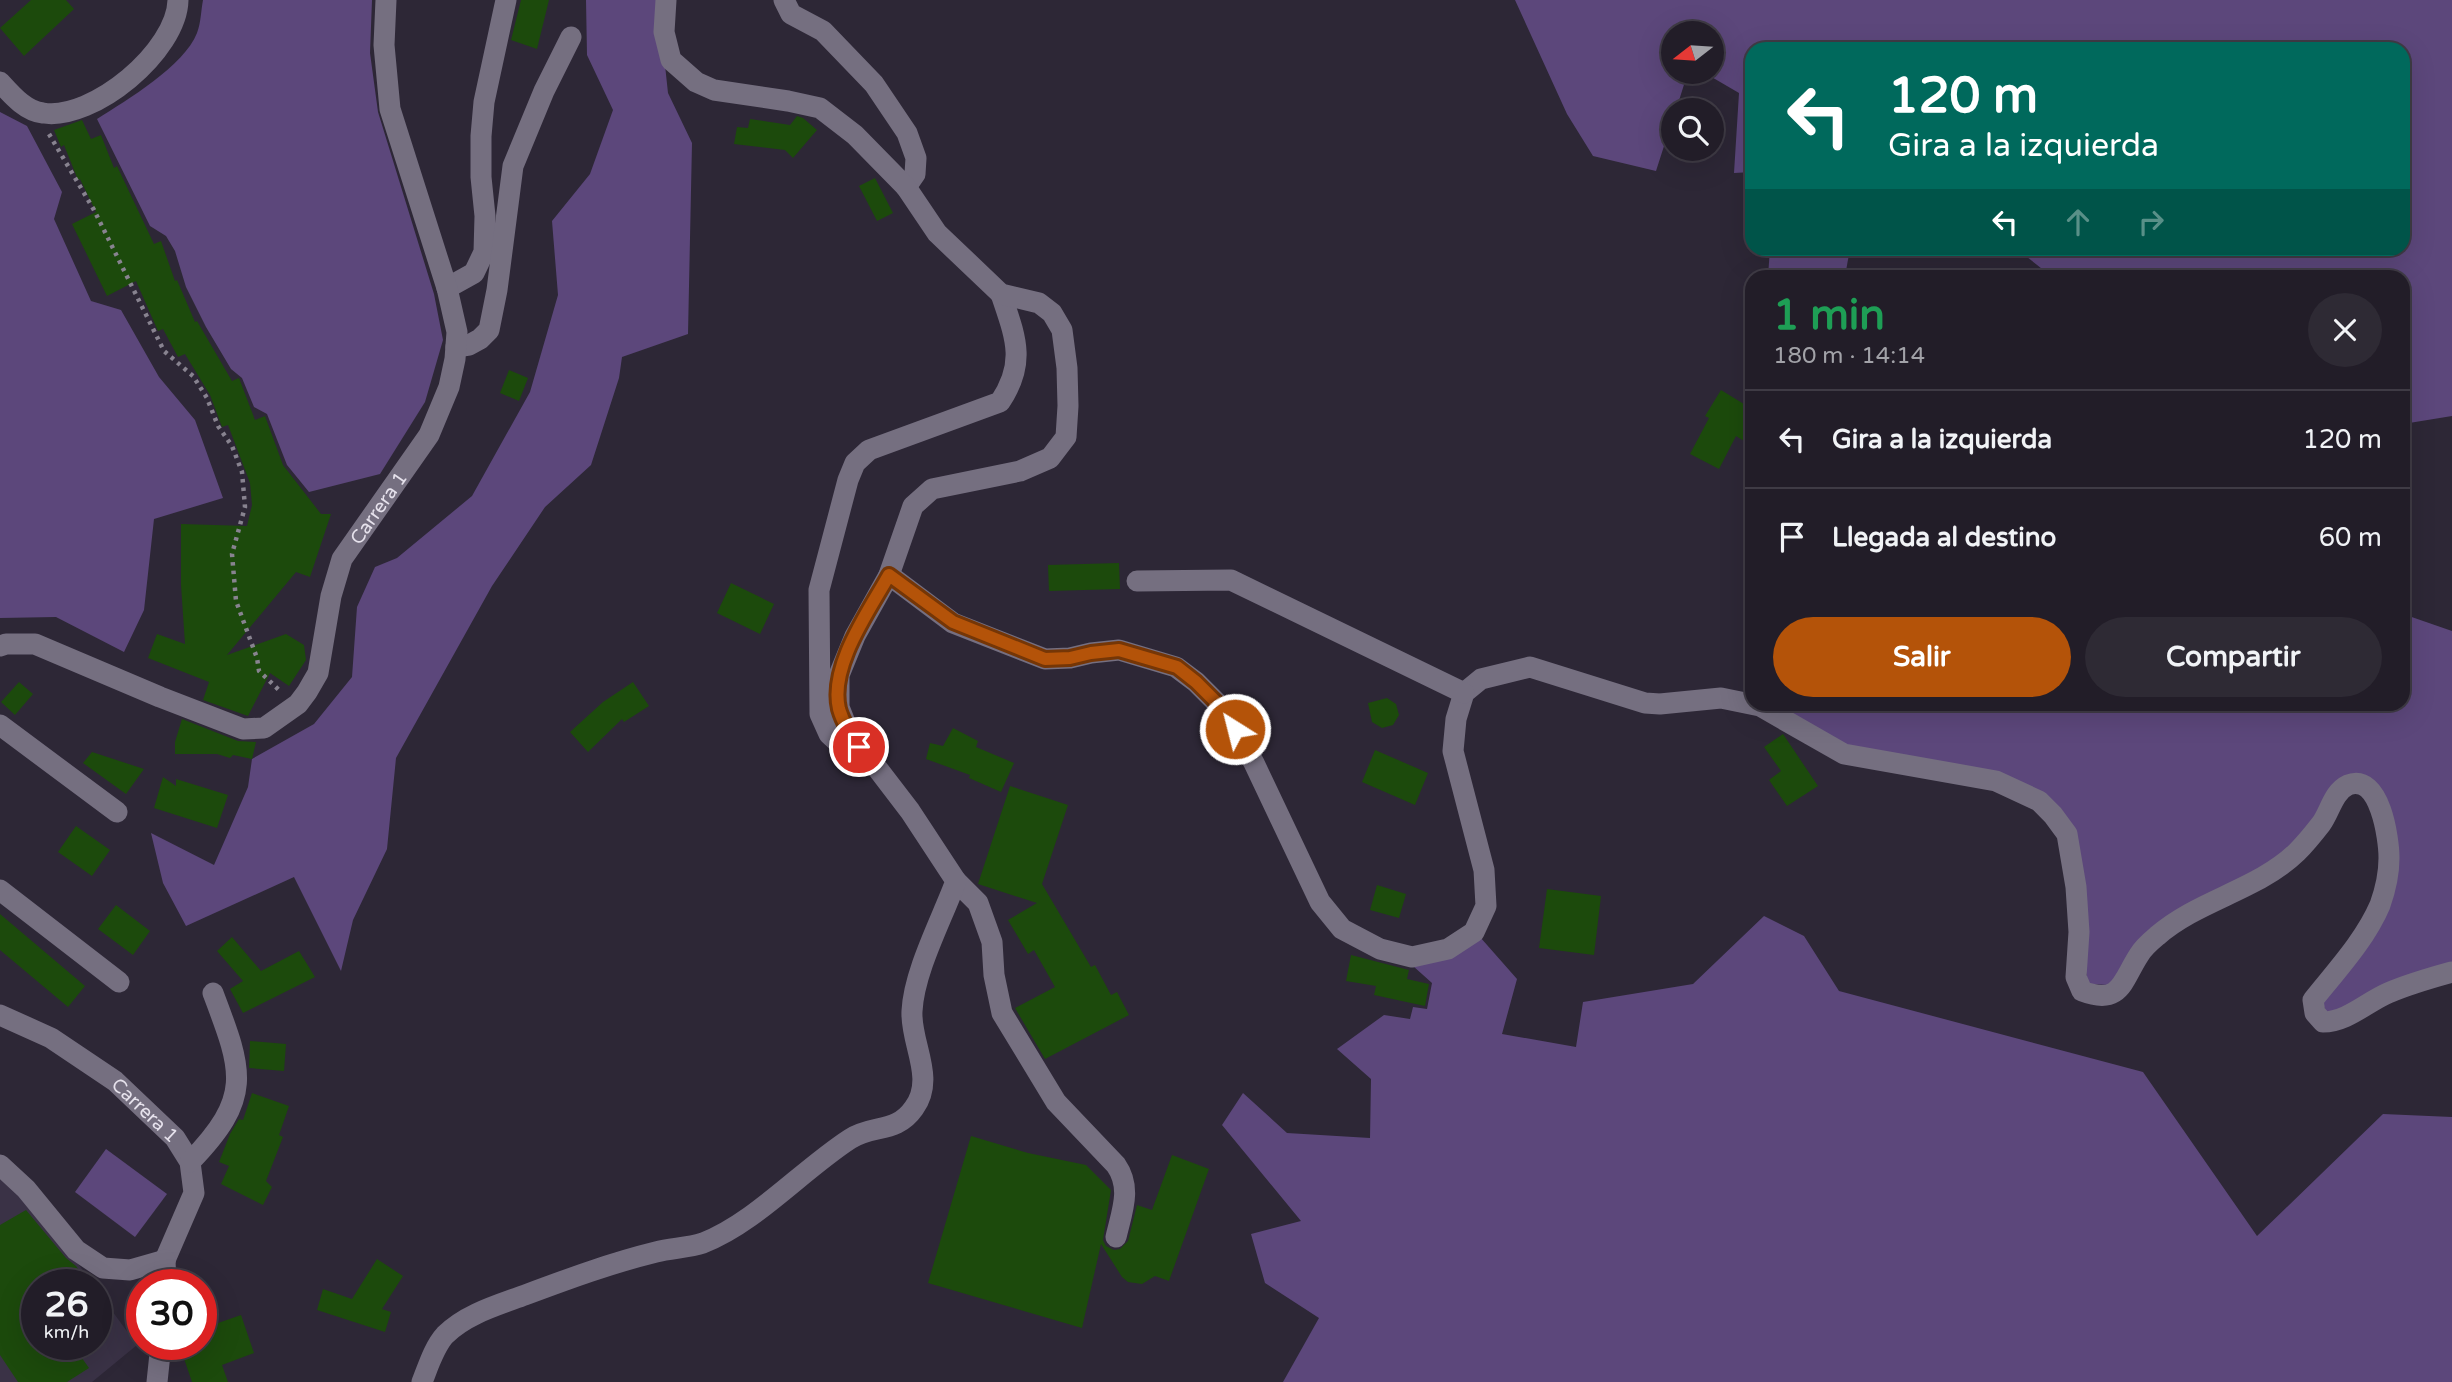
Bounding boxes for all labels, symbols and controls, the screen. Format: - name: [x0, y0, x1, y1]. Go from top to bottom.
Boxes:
- north arrow: [1661, 21, 1724, 84]
- map controls: [1661, 21, 1724, 161]
- text: 120 m: [1888, 67, 2038, 126]
- icon: left: [1773, 70, 1864, 161]
- button: search: [1661, 98, 1724, 161]
- text: Gira a la izquierda: [1888, 127, 2159, 165]
- icon: left: [1986, 203, 2024, 241]
- icon: ahead: [2059, 203, 2097, 241]
- icon: right: [2132, 203, 2170, 241]
- text: 1 min: [1773, 290, 1885, 341]
- button: close: [2308, 293, 2382, 367]
- text: 180 m · 14:14: [1773, 342, 1925, 370]
- icon: left: [1773, 420, 1811, 458]
- text: Gira a la izquierda: [1832, 424, 2052, 455]
- text: 120 m: [2302, 424, 2382, 455]
- street label: Carrera 1: [346, 468, 412, 549]
- icon: arrive: [1773, 518, 1811, 556]
- text: Llegada al destino: [1832, 522, 2056, 553]
- text: 60 m: [2319, 522, 2382, 553]
- button: Salir: [1773, 617, 2071, 697]
- button: Compartir: [2085, 617, 2382, 697]
- position arrow: [1198, 692, 1272, 766]
- pin: [829, 717, 889, 777]
- icon: arrive: [840, 728, 878, 766]
- street label: Carrera 1: [107, 1074, 183, 1147]
- speed limit sign: 30: [126, 1269, 217, 1360]
- text: 26: [45, 1284, 88, 1326]
- text: km/h: [44, 1321, 89, 1343]

